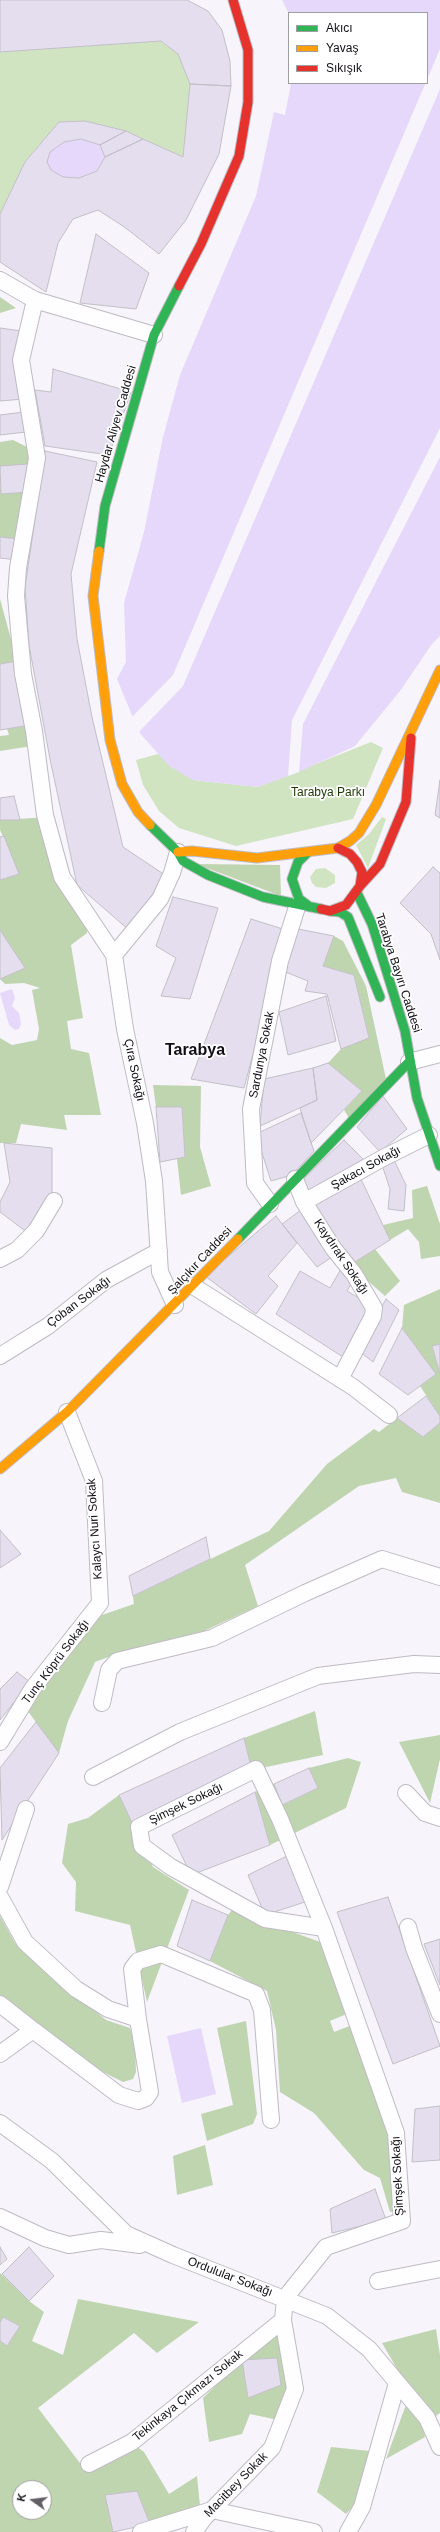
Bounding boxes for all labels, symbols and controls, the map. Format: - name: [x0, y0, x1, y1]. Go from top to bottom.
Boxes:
- legend: [288, 12, 428, 84]
- text: Akıcı: [326, 21, 353, 35]
- text: Yavaş: [326, 41, 358, 55]
- text: Sıkışık: [326, 61, 362, 75]
- street label: Haydar Aliyev Caddesi: [92, 364, 140, 484]
- park label: Tarabya Parkı: [291, 786, 365, 800]
- street label: Tarabya Bayırı Caddesi: [372, 911, 424, 1035]
- street label: Sardunya Sokak: [247, 1010, 277, 1100]
- street label: Çıra Sokağı: [120, 1038, 148, 1102]
- district label: Tarabya: [165, 1041, 225, 1061]
- street label: Şakacı Sokağı: [329, 1143, 403, 1193]
- street label: Kaydırak Sokağı: [310, 1216, 372, 1298]
- street label: Şalçıkır Caddesi: [165, 1224, 235, 1298]
- street label: Çoban Sokağı: [44, 1273, 114, 1331]
- street label: Kalaycı Nuri Sokak: [84, 1478, 106, 1580]
- street label: Tunç Köprü Sokağı: [19, 1617, 93, 1707]
- street label: Şimşek Sokağı: [147, 1780, 225, 1828]
- street label: Şimşek Sokağı: [389, 2136, 407, 2216]
- street label: Ordulular Sokağı: [185, 2254, 275, 2300]
- street label: Tekinkaya Çıkmazı Sokak: [130, 2347, 246, 2445]
- street label: Macitbey Sokak: [201, 2450, 271, 2520]
- north arrow: [12, 2480, 52, 2520]
- text: K: [15, 2492, 28, 2503]

